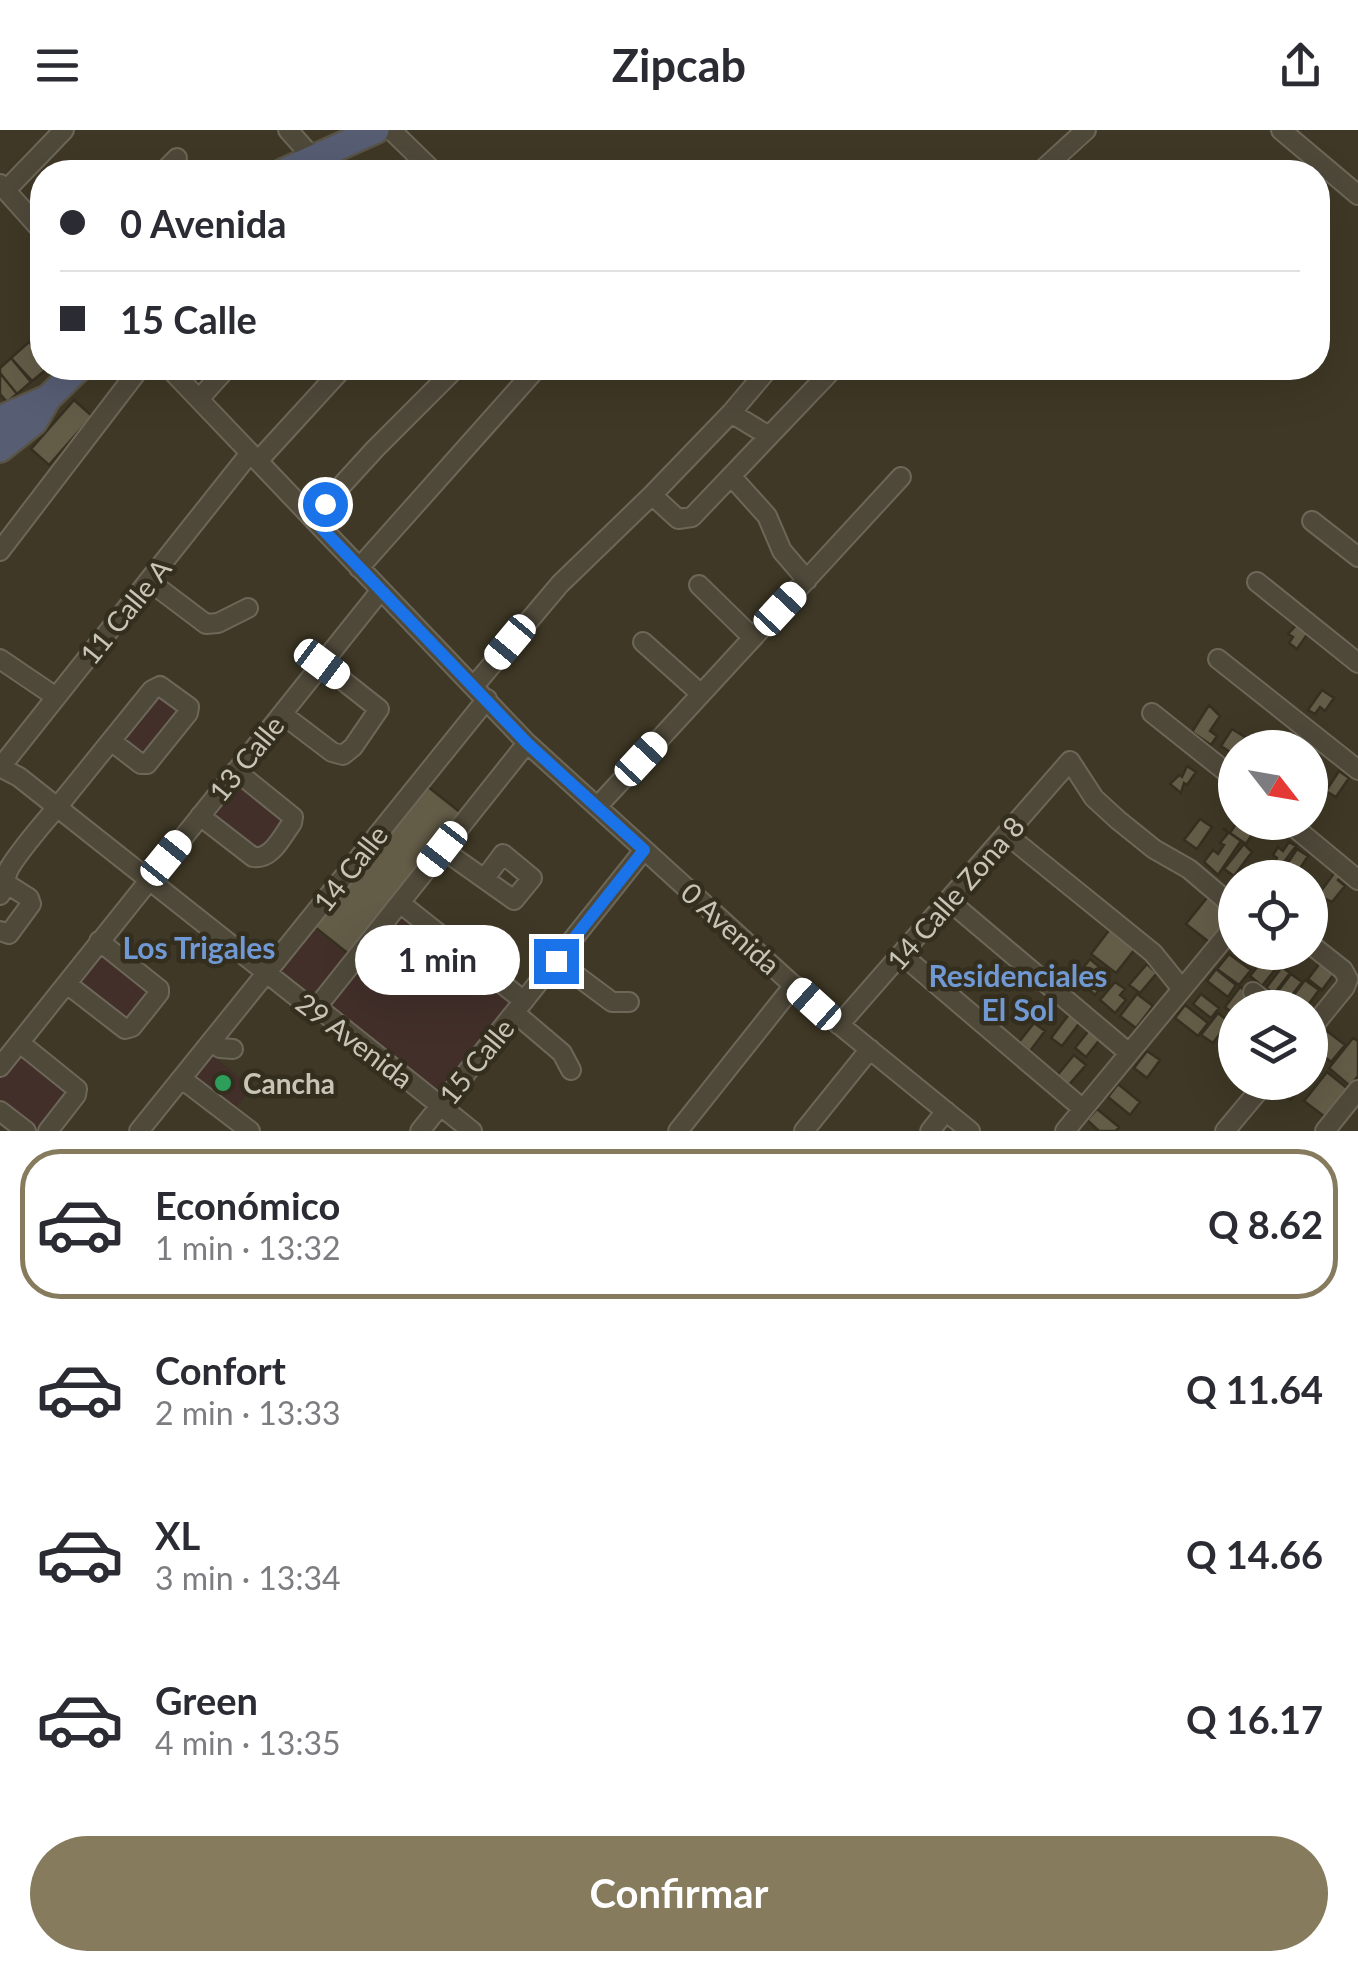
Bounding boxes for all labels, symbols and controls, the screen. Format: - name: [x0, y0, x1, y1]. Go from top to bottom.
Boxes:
- icon: menu: [30, 38, 85, 93]
- text: Zipcab: [612, 38, 746, 92]
- icon: share: [1273, 38, 1328, 93]
- text: 0 Avenida: [120, 200, 286, 246]
- text: 15 Calle: [120, 296, 257, 342]
- route start: [303, 482, 348, 527]
- street label: 11 Calle A: [72, 552, 178, 670]
- car: [749, 577, 811, 641]
- car: [479, 609, 541, 675]
- car: [289, 634, 355, 694]
- street label: 13 Calle: [201, 708, 291, 808]
- car: [610, 727, 672, 791]
- north arrow: [1218, 730, 1328, 840]
- map controls: [1218, 730, 1328, 1100]
- street label: 14 Calle Zona 8: [879, 809, 1031, 977]
- car: [412, 816, 472, 882]
- street label: 14 Calle: [306, 818, 394, 918]
- car: [135, 825, 197, 891]
- button: locate: [1218, 860, 1328, 970]
- street label: 0 Avenida: [675, 875, 787, 981]
- callout: 1 min: [356, 926, 521, 996]
- district label: Los Trigales: [122, 929, 276, 965]
- route end: [534, 939, 579, 984]
- text: 1 min: [398, 940, 477, 979]
- district label: Residenciales El Sol: [928, 957, 1108, 1027]
- car: [782, 973, 846, 1035]
- street label: 29 Avenida: [290, 985, 420, 1095]
- button: layers: [1218, 990, 1328, 1100]
- street label: 15 Calle: [431, 1011, 521, 1111]
- place label: Cancha: [243, 1066, 335, 1100]
- marker: Cancha: [212, 1072, 234, 1094]
- icon: car: [35, 1179, 125, 1269]
- text: Económico: [155, 1182, 340, 1228]
- text: Q 8.62: [1208, 1201, 1323, 1247]
- text: 1 min · 13:32: [155, 1228, 341, 1267]
- icon: car: [35, 1344, 125, 1434]
- text: Confort: [155, 1347, 286, 1393]
- text: Q 11.64: [1186, 1366, 1323, 1412]
- text: 2 min · 13:33: [155, 1393, 341, 1432]
- icon: car: [35, 1509, 125, 1599]
- text: XL: [155, 1512, 200, 1558]
- text: Q 14.66: [1186, 1531, 1323, 1577]
- text: 3 min · 13:34: [155, 1558, 341, 1597]
- icon: car: [35, 1674, 125, 1764]
- text: Green: [155, 1677, 258, 1723]
- text: Q 16.17: [1186, 1696, 1323, 1742]
- text: 4 min · 13:35: [155, 1723, 341, 1762]
- button: Confirmar: [30, 1836, 1328, 1951]

